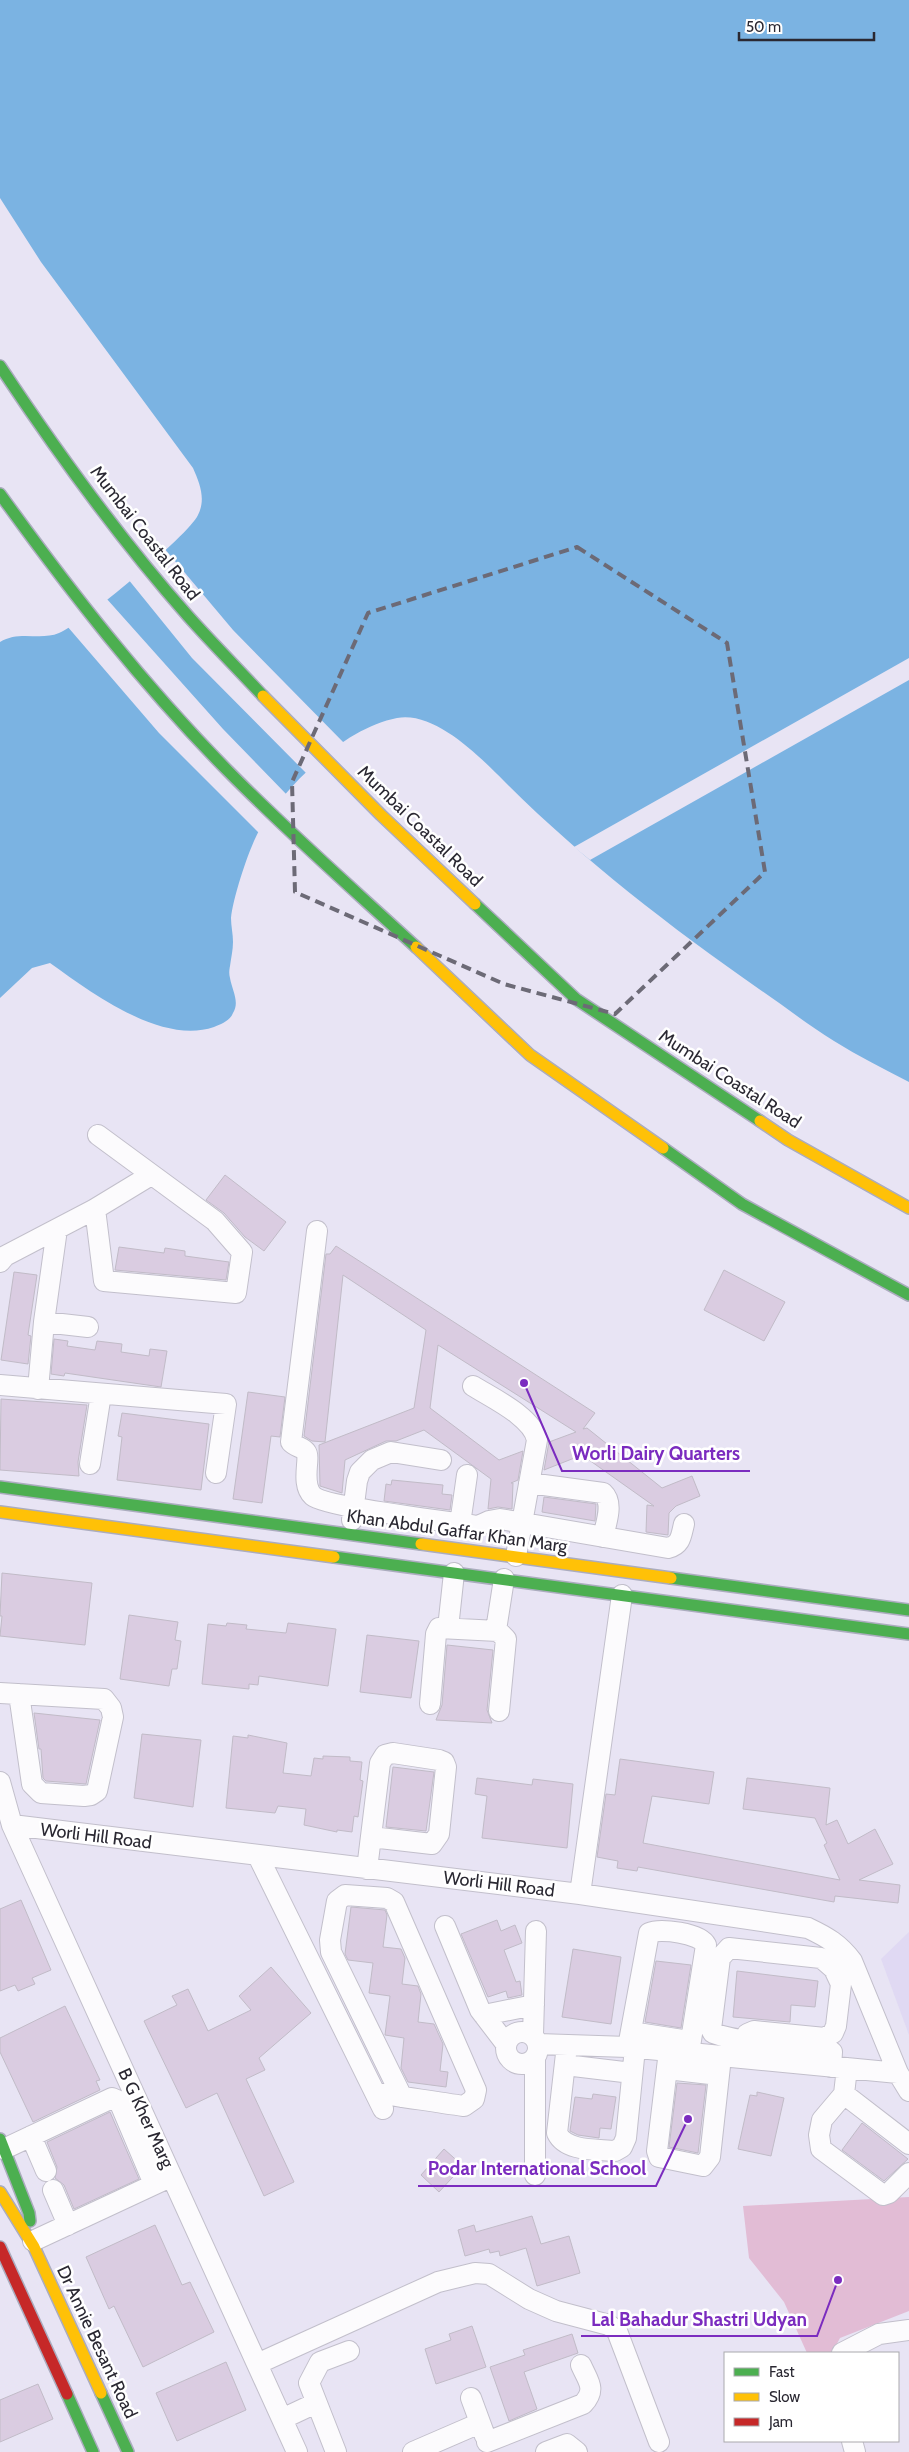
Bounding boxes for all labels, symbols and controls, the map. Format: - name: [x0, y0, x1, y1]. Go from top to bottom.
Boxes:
- scale bar: [739, 10, 874, 42]
- text: 50 m: [746, 18, 781, 36]
- street label: Mumbai Coastal Road: [86, 461, 204, 605]
- street label: Mumbai Coastal Road: [353, 761, 487, 891]
- street label: Mumbai Coastal Road: [655, 1025, 805, 1133]
- callout: Worli Dairy Quarters: [562, 1437, 750, 1471]
- text: Worli Dairy Quarters: [572, 1442, 740, 1465]
- street label: Khan Abdul Gaffar Khan Marg: [345, 1505, 570, 1558]
- street label: Worli Hill Road: [39, 1818, 153, 1854]
- street label: Worli Hill Road: [442, 1866, 556, 1902]
- street label: B G Kher Marg: [113, 2065, 179, 2172]
- callout: Podar International School: [418, 2152, 656, 2186]
- text: Podar International School: [428, 2157, 646, 2180]
- street label: Dr Annie Besant Road: [52, 2262, 142, 2422]
- callout: Lal Bahadur Shastri Udyan: [581, 2302, 817, 2336]
- text: Lal Bahadur Shastri Udyan: [591, 2308, 807, 2331]
- legend: [724, 2352, 899, 2442]
- text: Fast: [769, 2363, 794, 2381]
- text: Slow: [769, 2388, 800, 2406]
- text: Jam: [768, 2413, 793, 2431]

